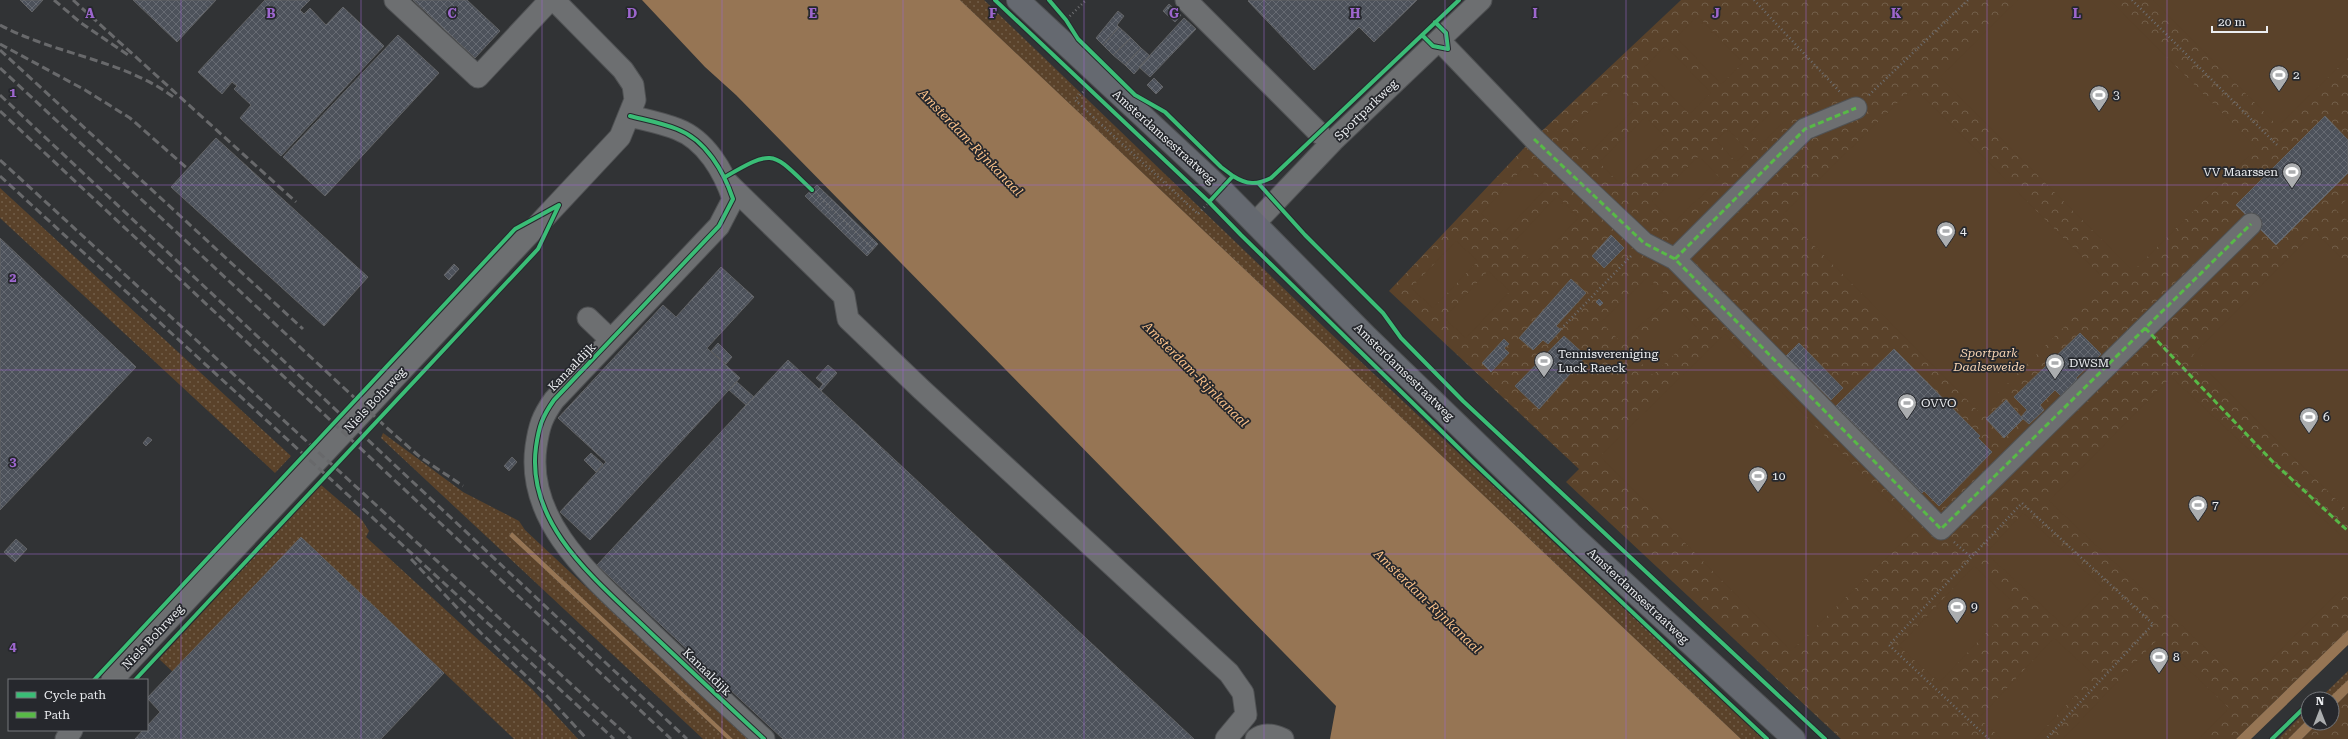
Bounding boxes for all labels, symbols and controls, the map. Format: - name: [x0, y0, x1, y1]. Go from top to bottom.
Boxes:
- text: A: [85, 6, 95, 21]
- text: B: [266, 6, 276, 21]
- text: C: [447, 6, 457, 21]
- text: D: [627, 6, 637, 21]
- text: E: [809, 6, 817, 21]
- text: F: [989, 6, 997, 21]
- text: G: [1169, 6, 1179, 21]
- text: H: [1350, 6, 1361, 21]
- text: I: [1532, 6, 1538, 21]
- text: J: [1712, 6, 1720, 21]
- text: K: [1891, 6, 1902, 21]
- text: L: [2073, 6, 2081, 21]
- scale bar: [2212, 8, 2267, 34]
- text: 20 m: [2218, 15, 2245, 29]
- sports icon: 2: [2268, 64, 2290, 92]
- place label: 2: [2293, 68, 2300, 82]
- street label: Sportparkweg: [1332, 76, 1400, 144]
- sports icon: 3: [2088, 84, 2110, 112]
- text: 1: [9, 85, 17, 100]
- water label: Amsterdam-Rijnkanaal: [915, 85, 1026, 199]
- street label: Amsterdamsestraatweg: [1110, 87, 1218, 187]
- place label: 3: [2113, 88, 2120, 102]
- sports icon: VV Maarssen: [2281, 161, 2303, 189]
- place label: VV Maarssen: [2203, 165, 2278, 179]
- sports icon: 4: [1935, 220, 1957, 248]
- place label: 4: [1960, 224, 1967, 238]
- text: 2: [9, 270, 17, 285]
- water label: Amsterdam-Rijnkanaal: [1139, 318, 1252, 430]
- street label: Amsterdamsestraatweg: [1351, 321, 1457, 424]
- street label: Kanaaldijk: [545, 340, 599, 394]
- park label: Sportpark Daalseweide: [1952, 346, 2025, 374]
- place label: Tennisvereniging Luck Raeck: [1558, 347, 1658, 375]
- sports icon: Tennisvereniging Luck Raeck: [1533, 350, 1555, 378]
- sports icon: DWSM: [2044, 352, 2066, 380]
- place label: DWSM: [2069, 356, 2109, 370]
- street label: Niels Bohrweg: [341, 364, 409, 435]
- sports icon: OVVO: [1896, 392, 1918, 420]
- place label: OVVO: [1921, 396, 1957, 410]
- sports icon: 6: [2298, 406, 2320, 434]
- place label: 6: [2323, 410, 2330, 424]
- text: 3: [9, 454, 17, 469]
- sports icon: 10: [1747, 465, 1769, 493]
- place label: 10: [1772, 469, 1786, 483]
- sports icon: 7: [2187, 494, 2209, 522]
- place label: 7: [2212, 498, 2219, 512]
- street label: Amsterdamsestraatweg: [1584, 545, 1692, 647]
- water label: Amsterdam-Rijnkanaal: [1370, 546, 1484, 657]
- sports icon: 9: [1946, 596, 1968, 624]
- place label: 9: [1971, 600, 1978, 614]
- street label: Niels Bohrweg: [119, 601, 187, 672]
- text: 4: [9, 639, 17, 654]
- street label: Kanaaldijk: [680, 645, 734, 699]
- sports icon: 8: [2148, 646, 2170, 674]
- place label: 8: [2173, 650, 2180, 664]
- legend: [8, 679, 148, 731]
- text: Cycle path: [44, 688, 106, 702]
- north arrow: [2300, 691, 2340, 731]
- text: N: [2316, 695, 2325, 708]
- text: Path: [44, 708, 70, 722]

